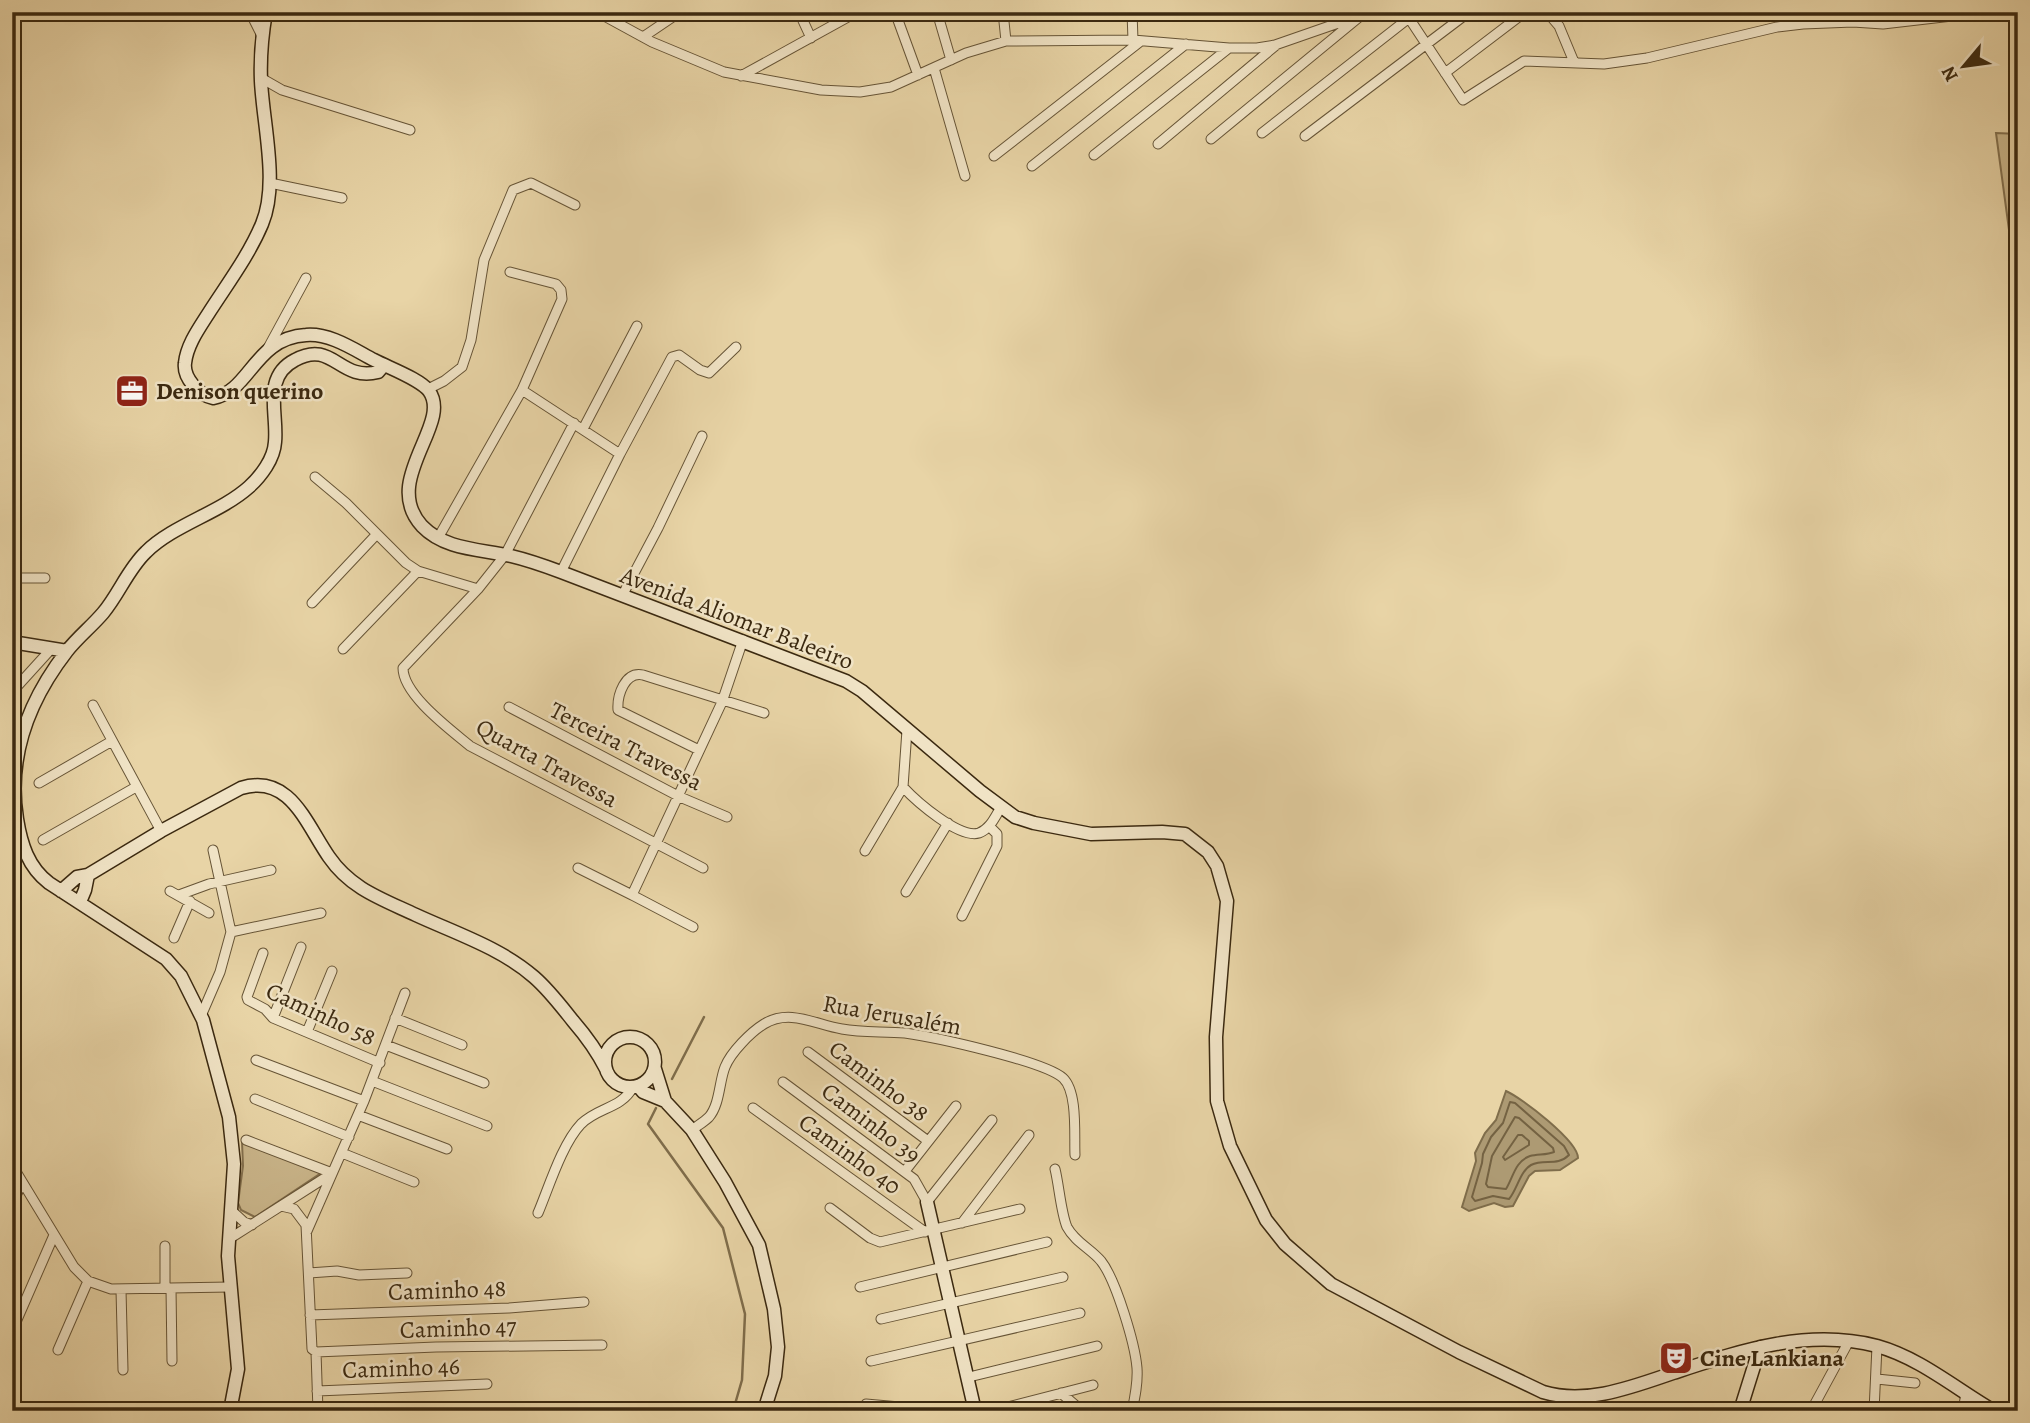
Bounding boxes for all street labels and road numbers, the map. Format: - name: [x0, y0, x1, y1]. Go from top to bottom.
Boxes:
- street label: Avenida Aliomar Baleeiro: [615, 558, 858, 677]
- street label: Terceira Travessa: [544, 694, 708, 799]
- street label: Quarta Travessa: [470, 711, 624, 816]
- street label: Caminho 58: [261, 975, 381, 1053]
- street label: Rua Jerusalém: [820, 987, 964, 1043]
- street label: Caminho 38: [823, 1033, 935, 1129]
- street label: Caminho 39: [815, 1075, 927, 1171]
- street label: Caminho 40: [792, 1106, 908, 1202]
- street label: Caminho 48: [387, 1272, 507, 1308]
- street label: Caminho 47: [399, 1310, 518, 1346]
- street label: Caminho 46: [342, 1350, 460, 1386]

